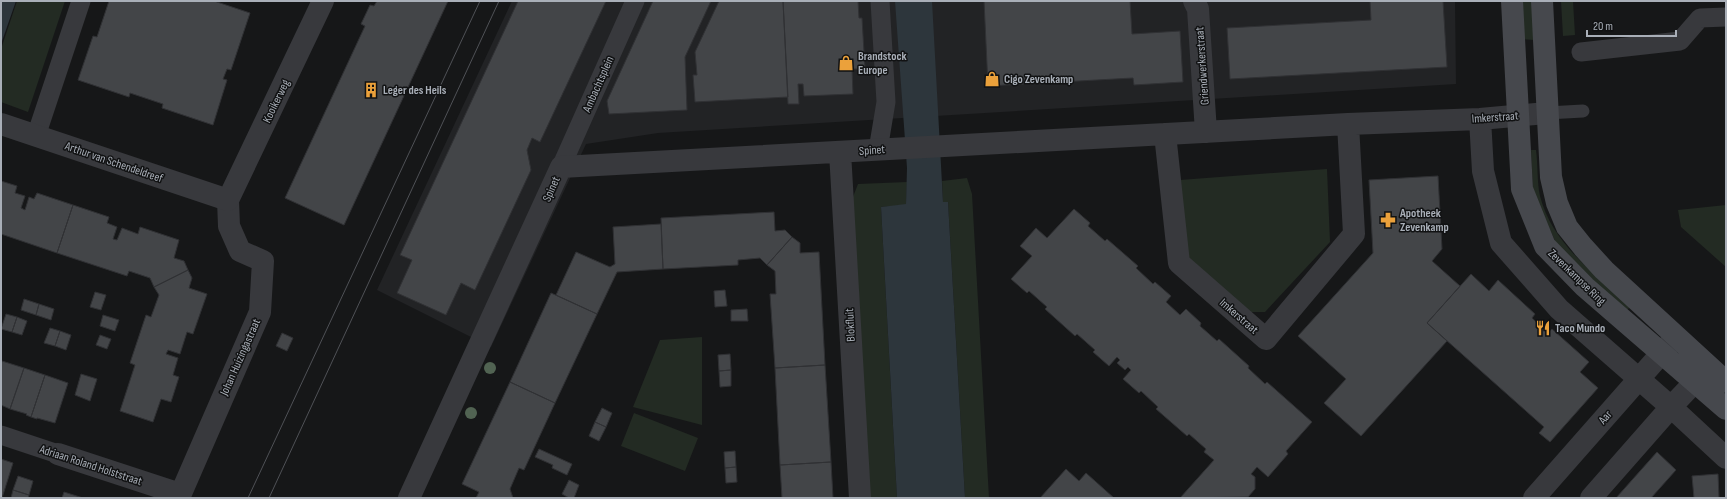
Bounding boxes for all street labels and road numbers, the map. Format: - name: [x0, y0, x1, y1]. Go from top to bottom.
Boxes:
- street label: Griendwerkerstraat: [1192, 26, 1213, 106]
- street label: Ambachtsplein: [579, 54, 618, 116]
- street label: Kooikerweg: [260, 77, 293, 125]
- street label: Imkerstraat: [1471, 108, 1519, 127]
- street label: Arthur van Schendeldreef: [62, 138, 165, 186]
- street label: Spinet: [859, 142, 886, 159]
- street label: Spinet: [539, 174, 564, 204]
- street label: Zevenkampse Ring: [1545, 246, 1609, 309]
- street label: Imkerstraat: [1216, 295, 1261, 338]
- street label: Blokfluit: [842, 308, 859, 342]
- street label: Johan Huizingastraat: [216, 316, 264, 399]
- street label: Aar: [1595, 407, 1616, 428]
- street label: Adriaan Roland Holststraat: [37, 442, 144, 489]

